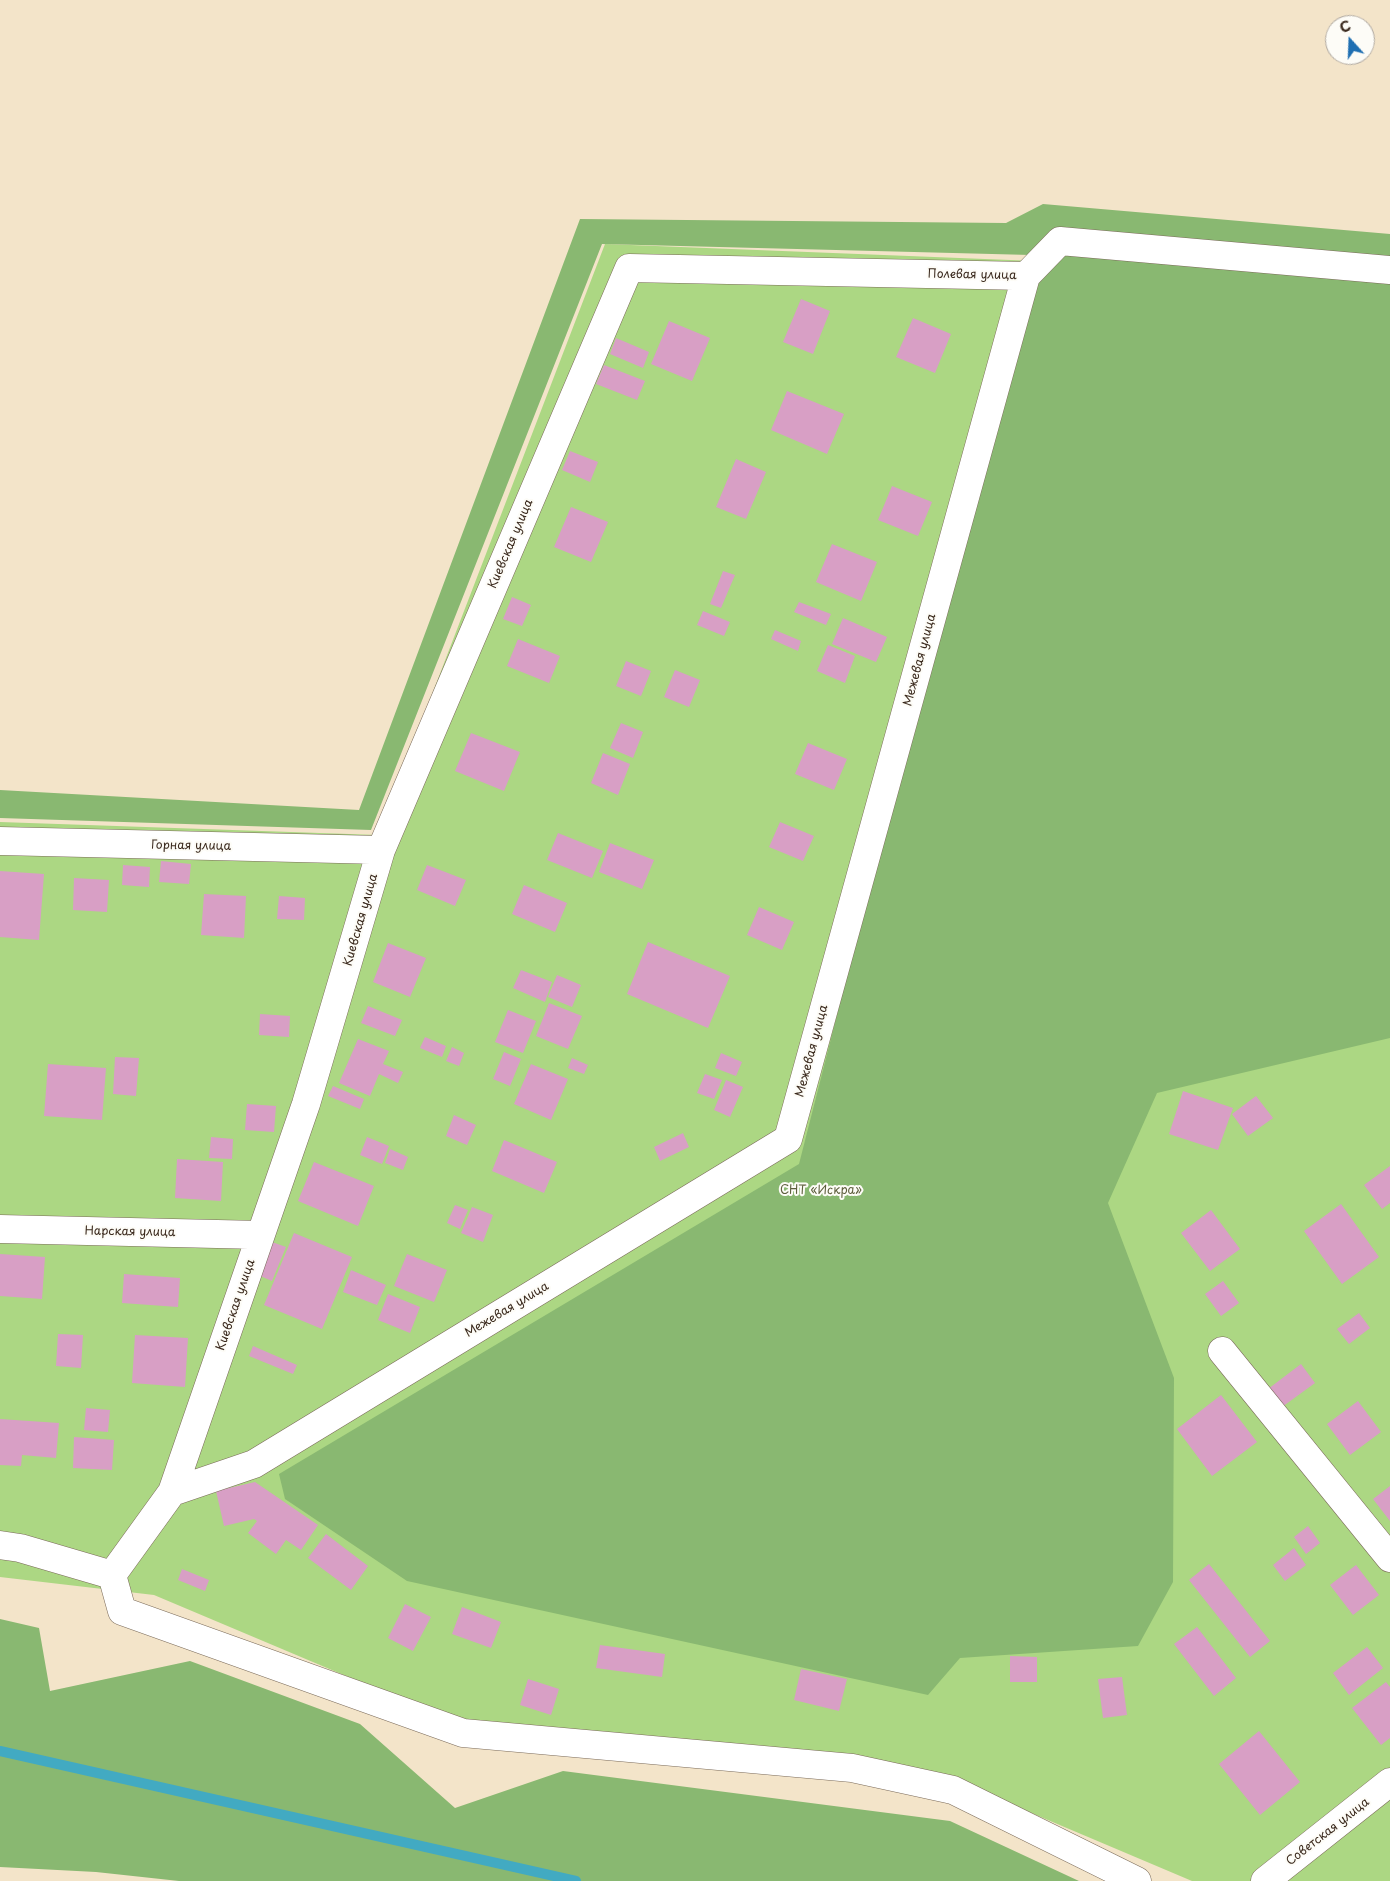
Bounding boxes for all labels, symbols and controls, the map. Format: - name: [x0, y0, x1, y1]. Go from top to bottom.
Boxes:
- north arrow: [1325, 15, 1375, 65]
- text: С: [1337, 15, 1354, 38]
- street label: Полевая улица: [927, 267, 1017, 283]
- street label: Киевская улица: [486, 497, 536, 591]
- street label: Межевая улица: [901, 612, 939, 708]
- street label: Горная улица: [151, 838, 231, 854]
- street label: Киевская улица: [341, 872, 381, 968]
- street label: Межевая улица: [793, 1003, 831, 1099]
- park label: СНТ «Искра»: [780, 1184, 862, 1198]
- street label: Нарская улица: [85, 1224, 175, 1240]
- street label: Киевская улица: [214, 1257, 258, 1353]
- street label: Межевая улица: [463, 1279, 551, 1341]
- street label: Советская улица: [1284, 1795, 1372, 1869]

